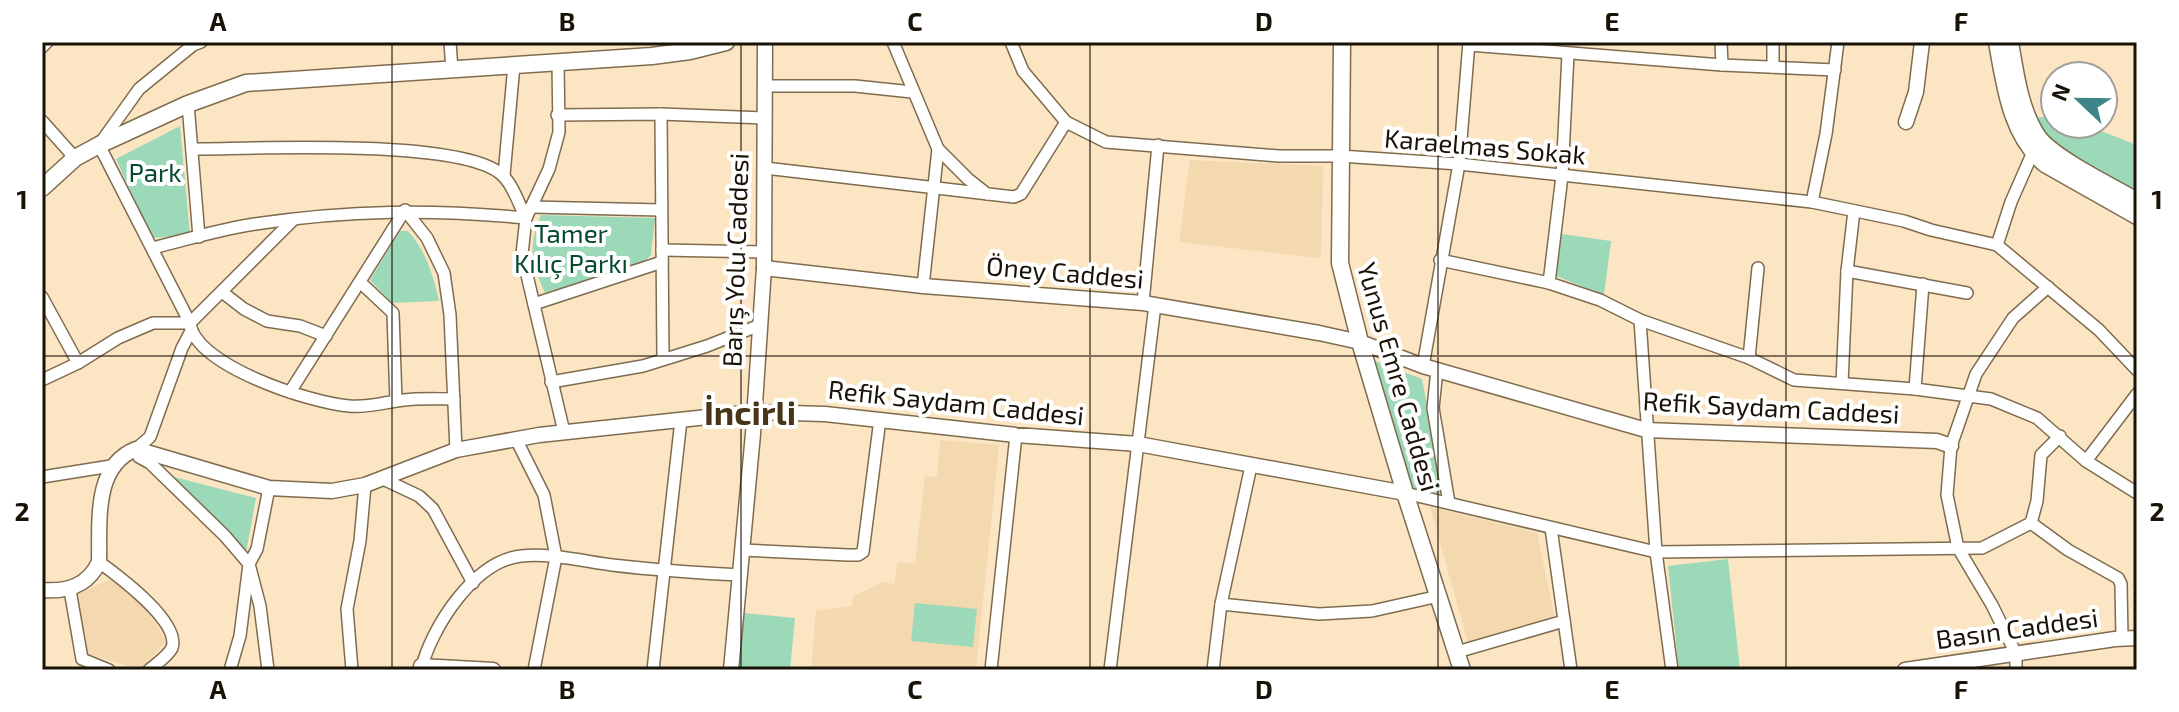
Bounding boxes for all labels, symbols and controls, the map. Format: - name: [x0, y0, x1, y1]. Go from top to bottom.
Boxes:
- text: A: [210, 5, 227, 36]
- text: B: [559, 5, 575, 36]
- text: C: [907, 5, 923, 36]
- text: D: [1255, 5, 1273, 36]
- text: E: [1604, 5, 1620, 36]
- text: F: [1954, 5, 1968, 36]
- north arrow: [2039, 60, 2119, 140]
- text: N: [2044, 80, 2075, 104]
- street label: Karaelmas Sokak: [1383, 121, 1587, 170]
- street label: Barış Yolu Caddesi: [715, 152, 756, 368]
- park label: Park: [128, 156, 182, 187]
- text: 1: [16, 183, 28, 214]
- text: 1: [2151, 183, 2163, 214]
- park label: Tamer Kılıç Parkı: [514, 217, 628, 280]
- street label: Öney Caddesi: [985, 249, 1145, 294]
- street label: Yunus Emre Caddesi: [1352, 258, 1447, 495]
- street label: Refik Saydam Caddesi: [827, 373, 1086, 430]
- street label: Refik Saydam Caddesi: [1642, 384, 1900, 429]
- district label: İncirli: [704, 391, 796, 432]
- text: 2: [14, 495, 30, 526]
- text: 2: [2149, 495, 2165, 526]
- street label: Basın Caddesi: [1934, 601, 2100, 654]
- text: A: [210, 673, 227, 704]
- text: B: [559, 673, 575, 704]
- text: C: [907, 673, 923, 704]
- text: D: [1255, 673, 1273, 704]
- text: E: [1604, 673, 1620, 704]
- text: F: [1954, 673, 1968, 704]

